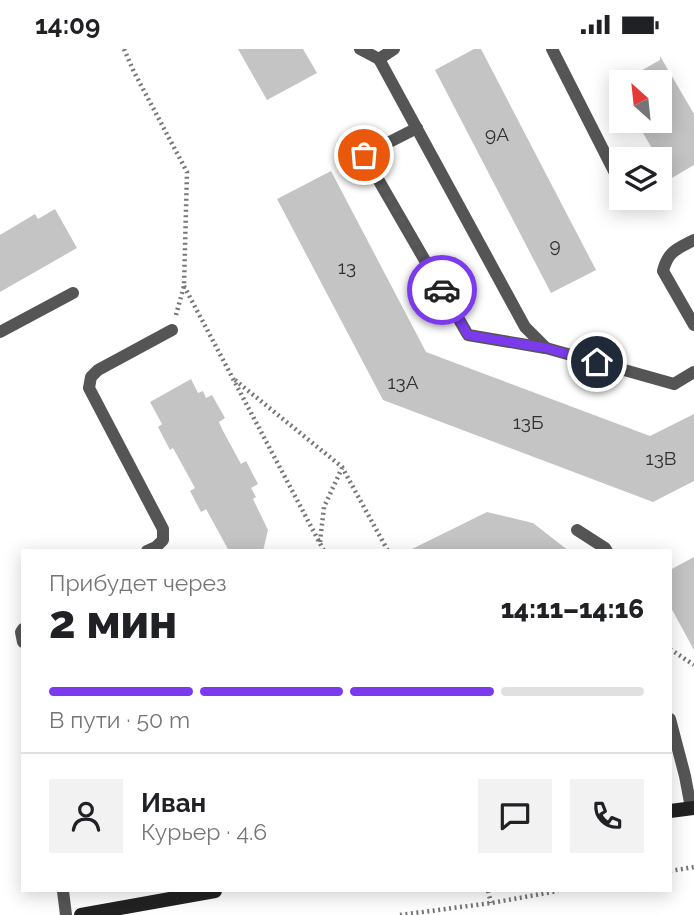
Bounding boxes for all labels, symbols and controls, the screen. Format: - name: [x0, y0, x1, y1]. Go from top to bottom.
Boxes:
- text: 14:09: [35, 10, 100, 40]
- north arrow: [609, 70, 672, 133]
- map controls: [609, 70, 672, 210]
- house number: 9А: [485, 123, 509, 145]
- pin: [334, 125, 394, 185]
- icon: bag: [345, 136, 383, 174]
- button: layers: [609, 147, 672, 210]
- house number: 9: [549, 234, 561, 256]
- courier: [407, 255, 477, 325]
- house number: 13: [338, 256, 356, 278]
- icon: car: [423, 271, 461, 309]
- pin: [567, 332, 627, 392]
- icon: home: [578, 343, 616, 381]
- house number: 13А: [387, 371, 419, 393]
- house number: 13Б: [513, 411, 543, 433]
- house number: 13В: [646, 447, 676, 469]
- text: Прибудет через: [49, 569, 227, 596]
- text: 14:11–14:16: [501, 594, 644, 624]
- text: 2 мин: [49, 595, 177, 649]
- text: В пути · 50 m: [49, 706, 190, 733]
- button: person: [49, 779, 123, 853]
- button: chat: [478, 779, 552, 853]
- button: phone: [570, 779, 644, 853]
- text: Иван: [141, 788, 206, 818]
- text: Курьер · 4.6: [141, 818, 267, 845]

